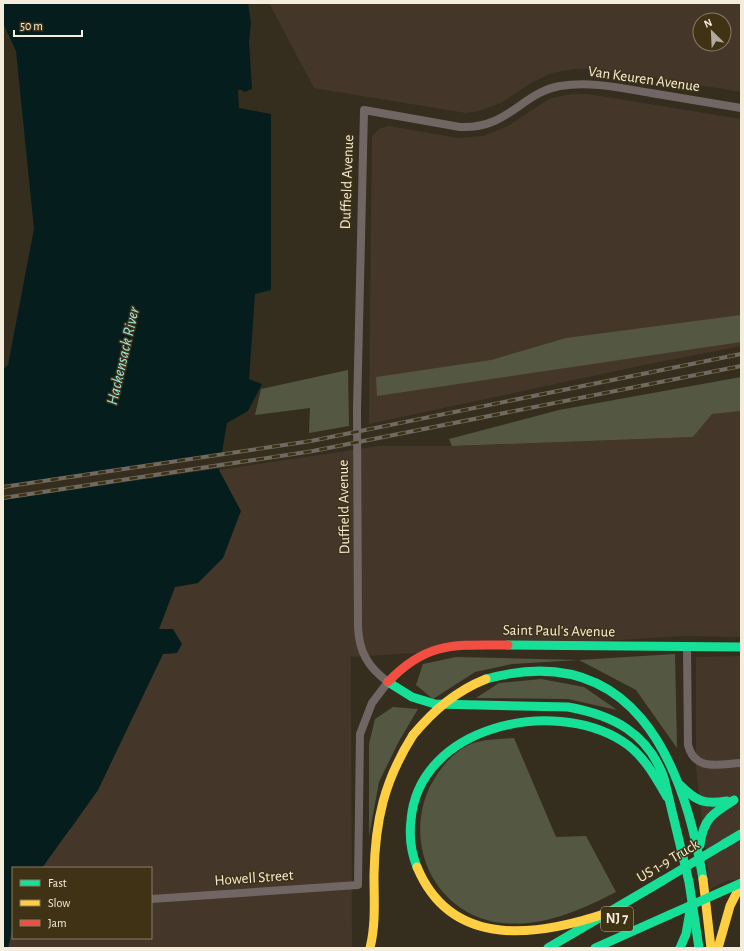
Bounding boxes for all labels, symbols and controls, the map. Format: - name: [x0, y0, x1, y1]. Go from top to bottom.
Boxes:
- scale bar: [14, 12, 82, 38]
- north arrow: [692, 12, 732, 52]
- text: N: [702, 17, 714, 30]
- text: 50 m: [20, 20, 43, 32]
- street label: Van Keuren Avenue: [587, 64, 701, 94]
- street label: Duffield Avenue: [338, 134, 356, 230]
- water label: Hackensack River: [104, 305, 142, 407]
- street label: Duffield Avenue: [336, 459, 352, 554]
- street label: Saint Paul's Avenue: [503, 623, 615, 639]
- street label: US 1-9 Truck: [634, 837, 702, 885]
- legend: [12, 867, 152, 939]
- street label: Howell Street: [214, 868, 294, 888]
- text: Fast: [48, 877, 67, 889]
- text: Slow: [48, 897, 70, 909]
- road number: NJ 7: [601, 907, 633, 931]
- text: Jam: [48, 917, 67, 929]

